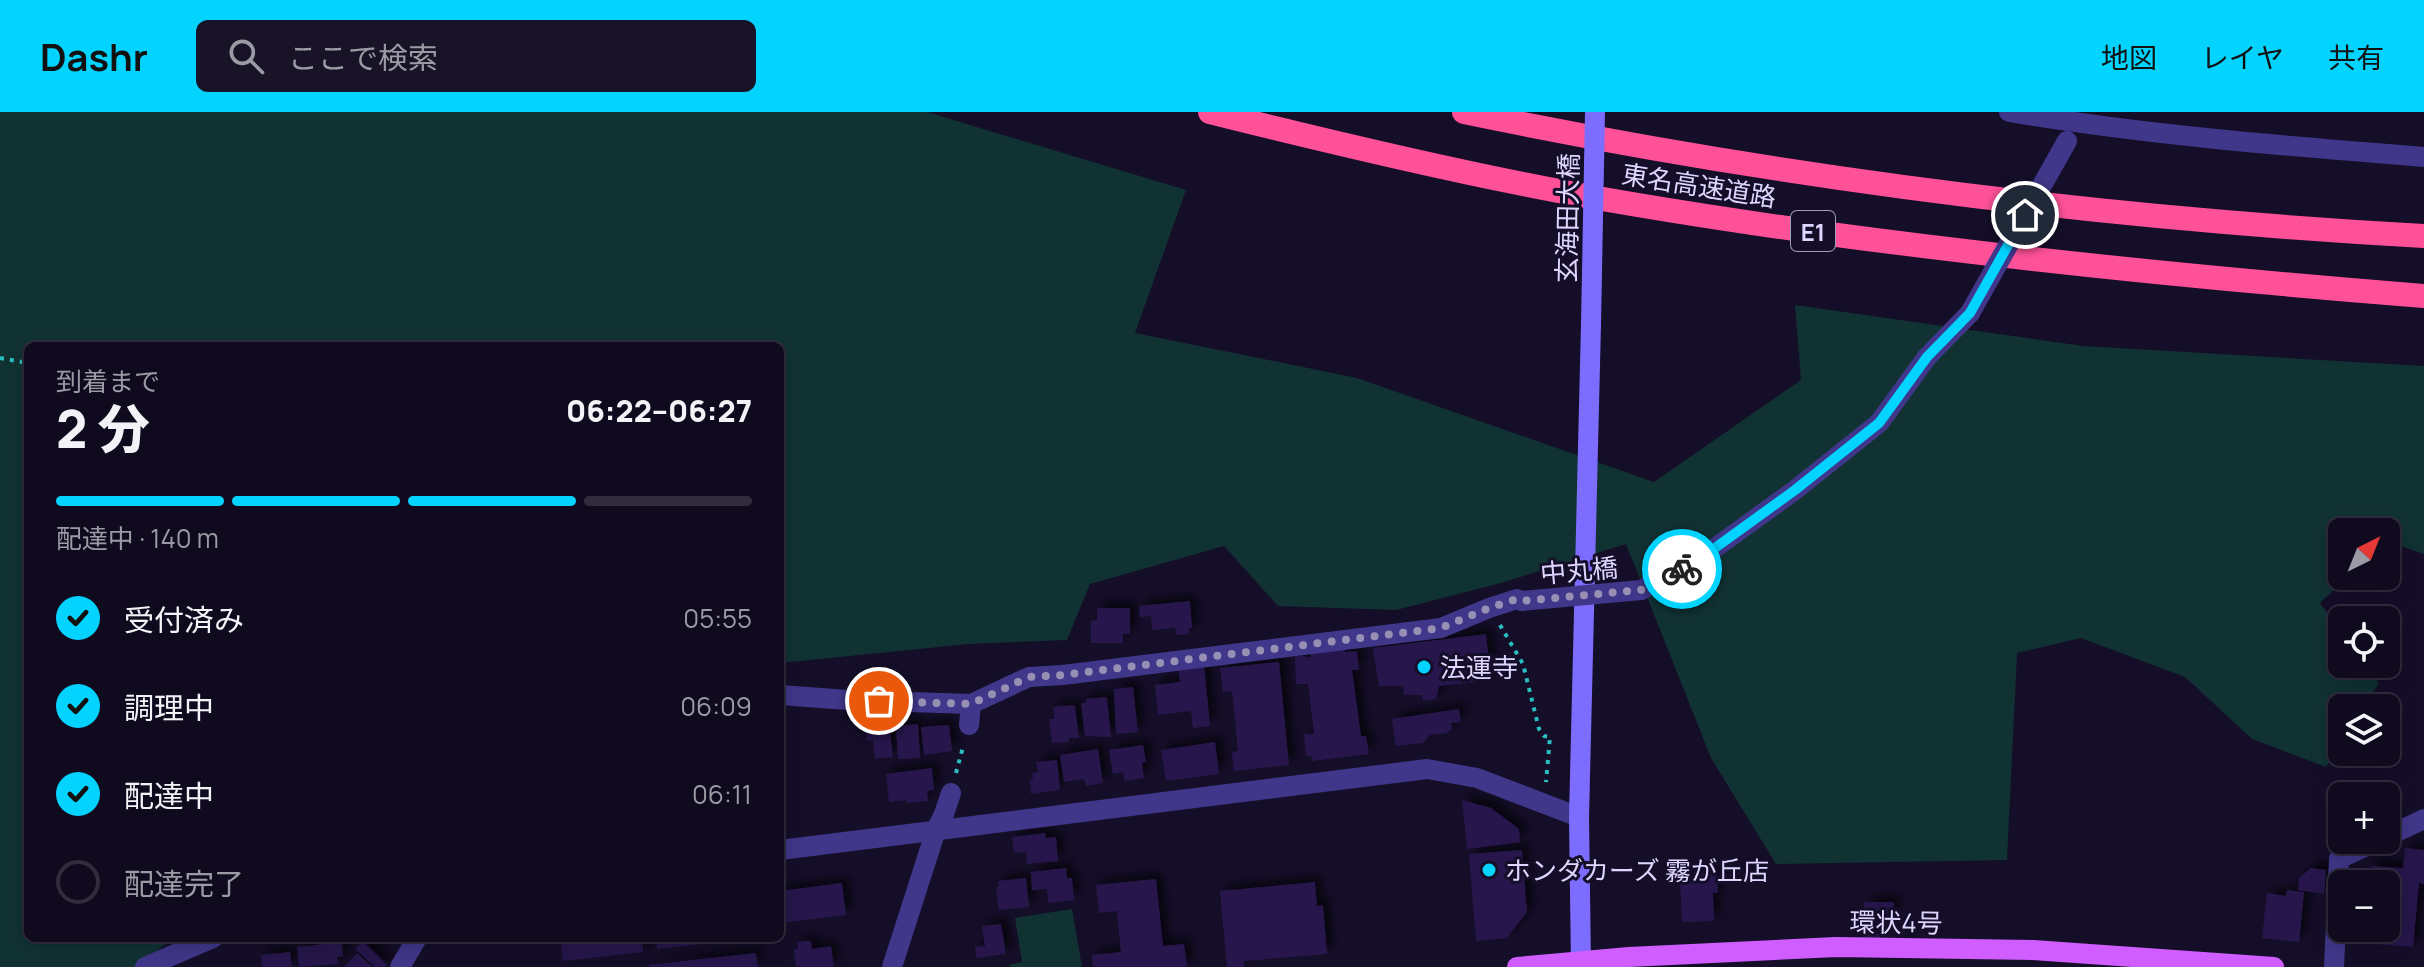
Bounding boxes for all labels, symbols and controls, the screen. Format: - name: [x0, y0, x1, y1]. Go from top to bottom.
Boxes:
- search box: [196, 20, 756, 92]
- text: Dashr: [40, 30, 148, 82]
- icon: search: [224, 34, 268, 78]
- text: ここで検索: [288, 37, 438, 78]
- text: 地図: [2101, 38, 2157, 76]
- text: レイヤ: [2201, 38, 2284, 76]
- text: 共有: [2328, 38, 2384, 76]
- street label: 玄海田大橋: [1548, 153, 1586, 283]
- street label: 東名高速道路: [1619, 155, 1779, 215]
- pin: [1991, 181, 2059, 249]
- icon: home: [2003, 193, 2047, 237]
- road number: E1: [1791, 211, 1835, 251]
- text: 到着まで: [56, 363, 160, 399]
- text: 06:22–06:27: [566, 390, 752, 431]
- text: 2 分: [56, 393, 150, 464]
- north arrow: [2328, 518, 2400, 590]
- map controls: [2328, 518, 2400, 942]
- text: 配達中 · 140 m: [56, 520, 219, 556]
- courier: [1642, 529, 1722, 609]
- icon: bike: [1660, 547, 1704, 591]
- street label: 中丸橋: [1539, 549, 1619, 591]
- icon: check: [56, 596, 100, 640]
- text: 受付済み: [124, 599, 244, 640]
- text: 05:55: [683, 600, 752, 636]
- button: locate: [2328, 606, 2400, 678]
- place label: 法運寺: [1440, 649, 1518, 685]
- marker: 法運寺: [1415, 658, 1433, 676]
- pin: [845, 667, 913, 735]
- icon: bag: [857, 679, 901, 723]
- icon: check: [56, 684, 100, 728]
- text: 調理中: [124, 687, 214, 728]
- text: 06:09: [680, 688, 752, 724]
- button: layers: [2328, 694, 2400, 766]
- icon: check: [56, 772, 100, 816]
- text: 配達中: [124, 775, 214, 816]
- text: 06:11: [692, 776, 752, 812]
- button: +: [2328, 782, 2400, 854]
- place label: ホンダカーズ 霧が丘店: [1505, 852, 1769, 888]
- marker: ホンダカーズ 霧が丘店: [1480, 861, 1498, 879]
- text: 配達完了: [124, 863, 244, 904]
- button: −: [2328, 870, 2400, 942]
- street label: 環状4号: [1849, 903, 1943, 941]

